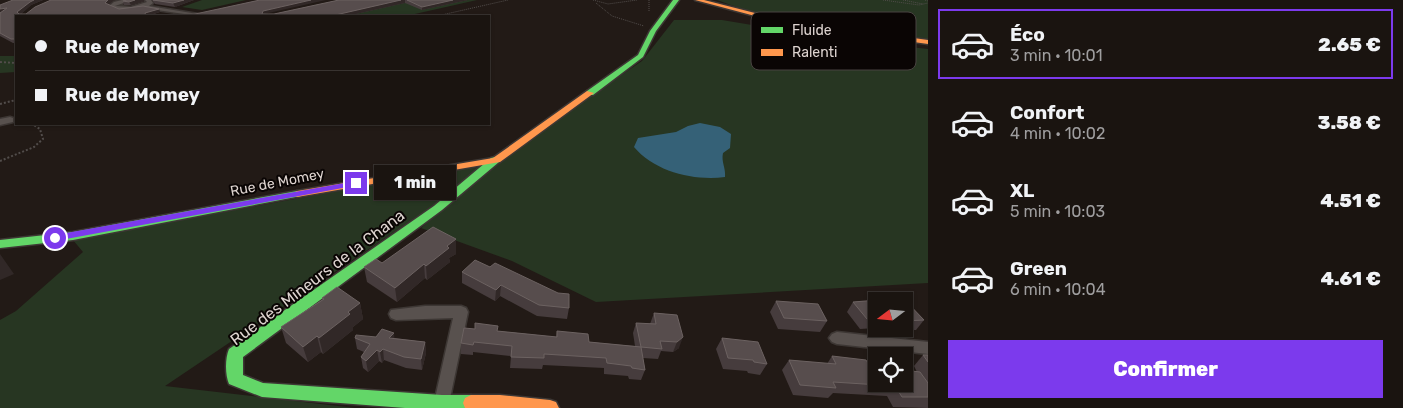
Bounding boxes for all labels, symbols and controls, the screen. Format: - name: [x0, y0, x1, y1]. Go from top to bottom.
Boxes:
- legend: [751, 12, 916, 70]
- text: Fluide: [792, 22, 832, 39]
- icon: car: [950, 22, 995, 67]
- text: Éco: [1010, 23, 1045, 46]
- text: 2.65 €: [1318, 33, 1381, 56]
- text: Rue de Momey: [65, 35, 200, 58]
- text: Ralenti: [792, 44, 837, 61]
- text: 3 min · 10:01: [1010, 46, 1103, 65]
- text: Rue de Momey: [65, 83, 200, 106]
- icon: car: [950, 100, 995, 145]
- text: Confort: [1010, 101, 1084, 124]
- text: 3.58 €: [1317, 111, 1381, 134]
- text: 4 min · 10:02: [1010, 124, 1105, 143]
- street label: Rue de Momey: [229, 165, 326, 200]
- callout: 1 min: [374, 166, 456, 200]
- route end: [345, 172, 367, 194]
- text: 1 min: [394, 173, 436, 192]
- icon: car: [950, 178, 995, 223]
- text: XL: [1010, 179, 1034, 202]
- text: 4.51 €: [1320, 189, 1381, 212]
- text: 5 min · 10:03: [1010, 202, 1105, 221]
- street label: Rue des Mineurs de la Chana: [226, 206, 408, 349]
- route start: [44, 227, 66, 249]
- icon: car: [950, 256, 995, 301]
- text: Green: [1010, 257, 1067, 280]
- text: 4.61 €: [1321, 267, 1381, 290]
- text: 6 min · 10:04: [1010, 280, 1106, 299]
- north arrow: [868, 292, 912, 338]
- map controls: [868, 292, 913, 392]
- button: Confirmer: [948, 340, 1383, 398]
- button: locate: [868, 347, 913, 392]

